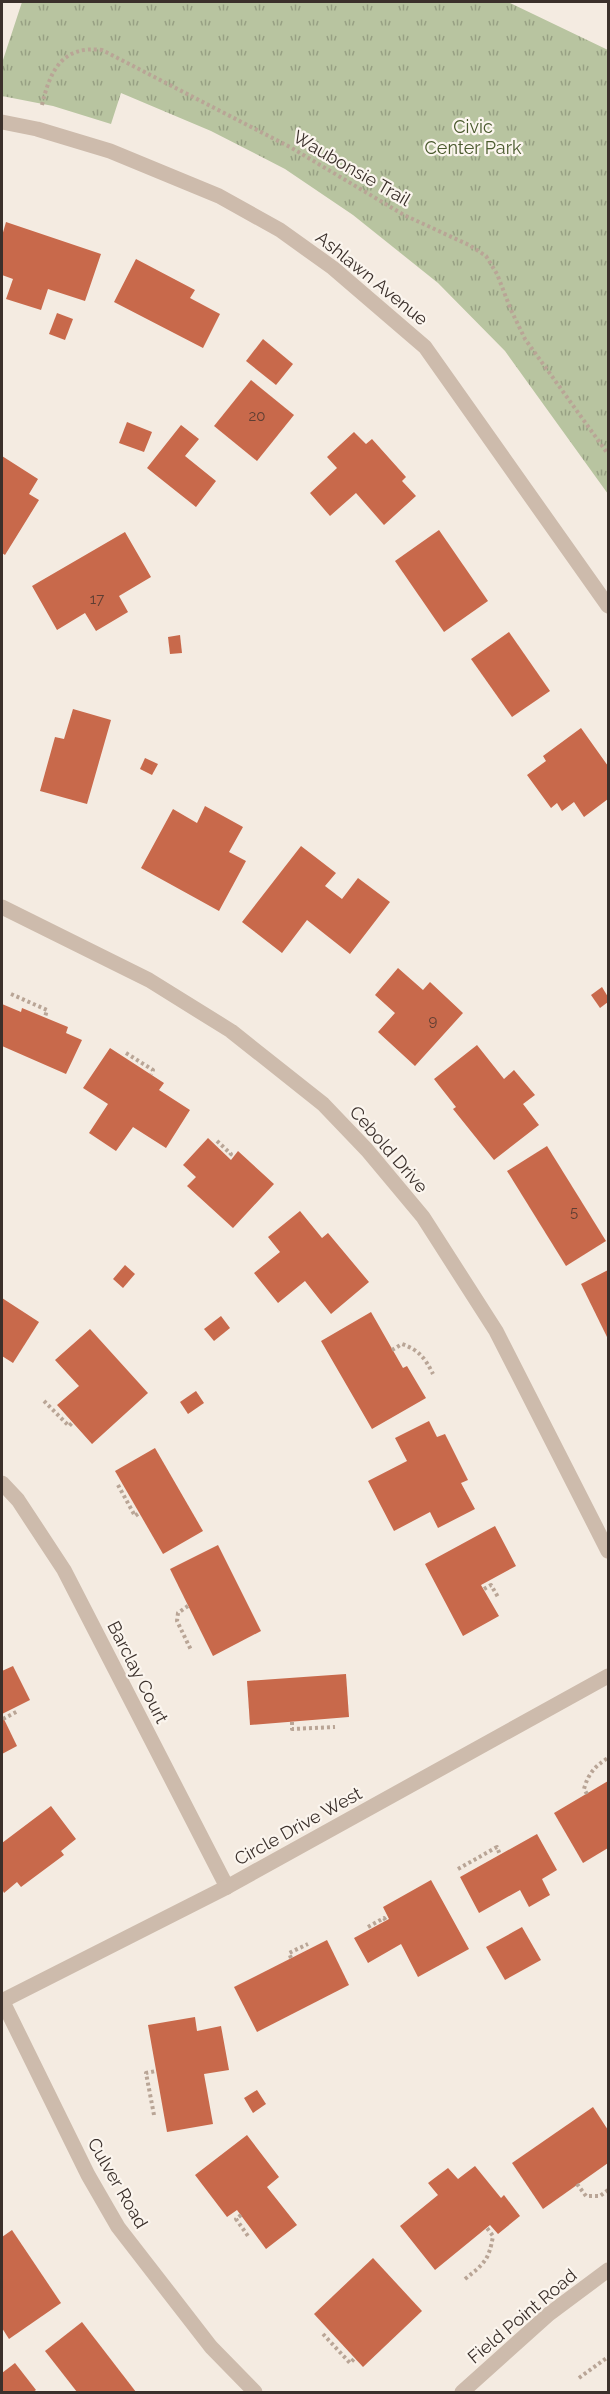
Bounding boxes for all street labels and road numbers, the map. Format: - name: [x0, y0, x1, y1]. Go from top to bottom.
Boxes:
- street label: Waubonsie Trail: [289, 126, 415, 210]
- street label: Ashlawn Avenue: [312, 226, 433, 330]
- street label: Cebold Drive: [346, 1101, 433, 1197]
- street label: Barclay Court: [103, 1617, 173, 1727]
- street label: Circle Drive West: [231, 1782, 365, 1870]
- street label: Culver Road: [84, 2134, 152, 2232]
- street label: Field Point Road: [463, 2264, 581, 2368]

